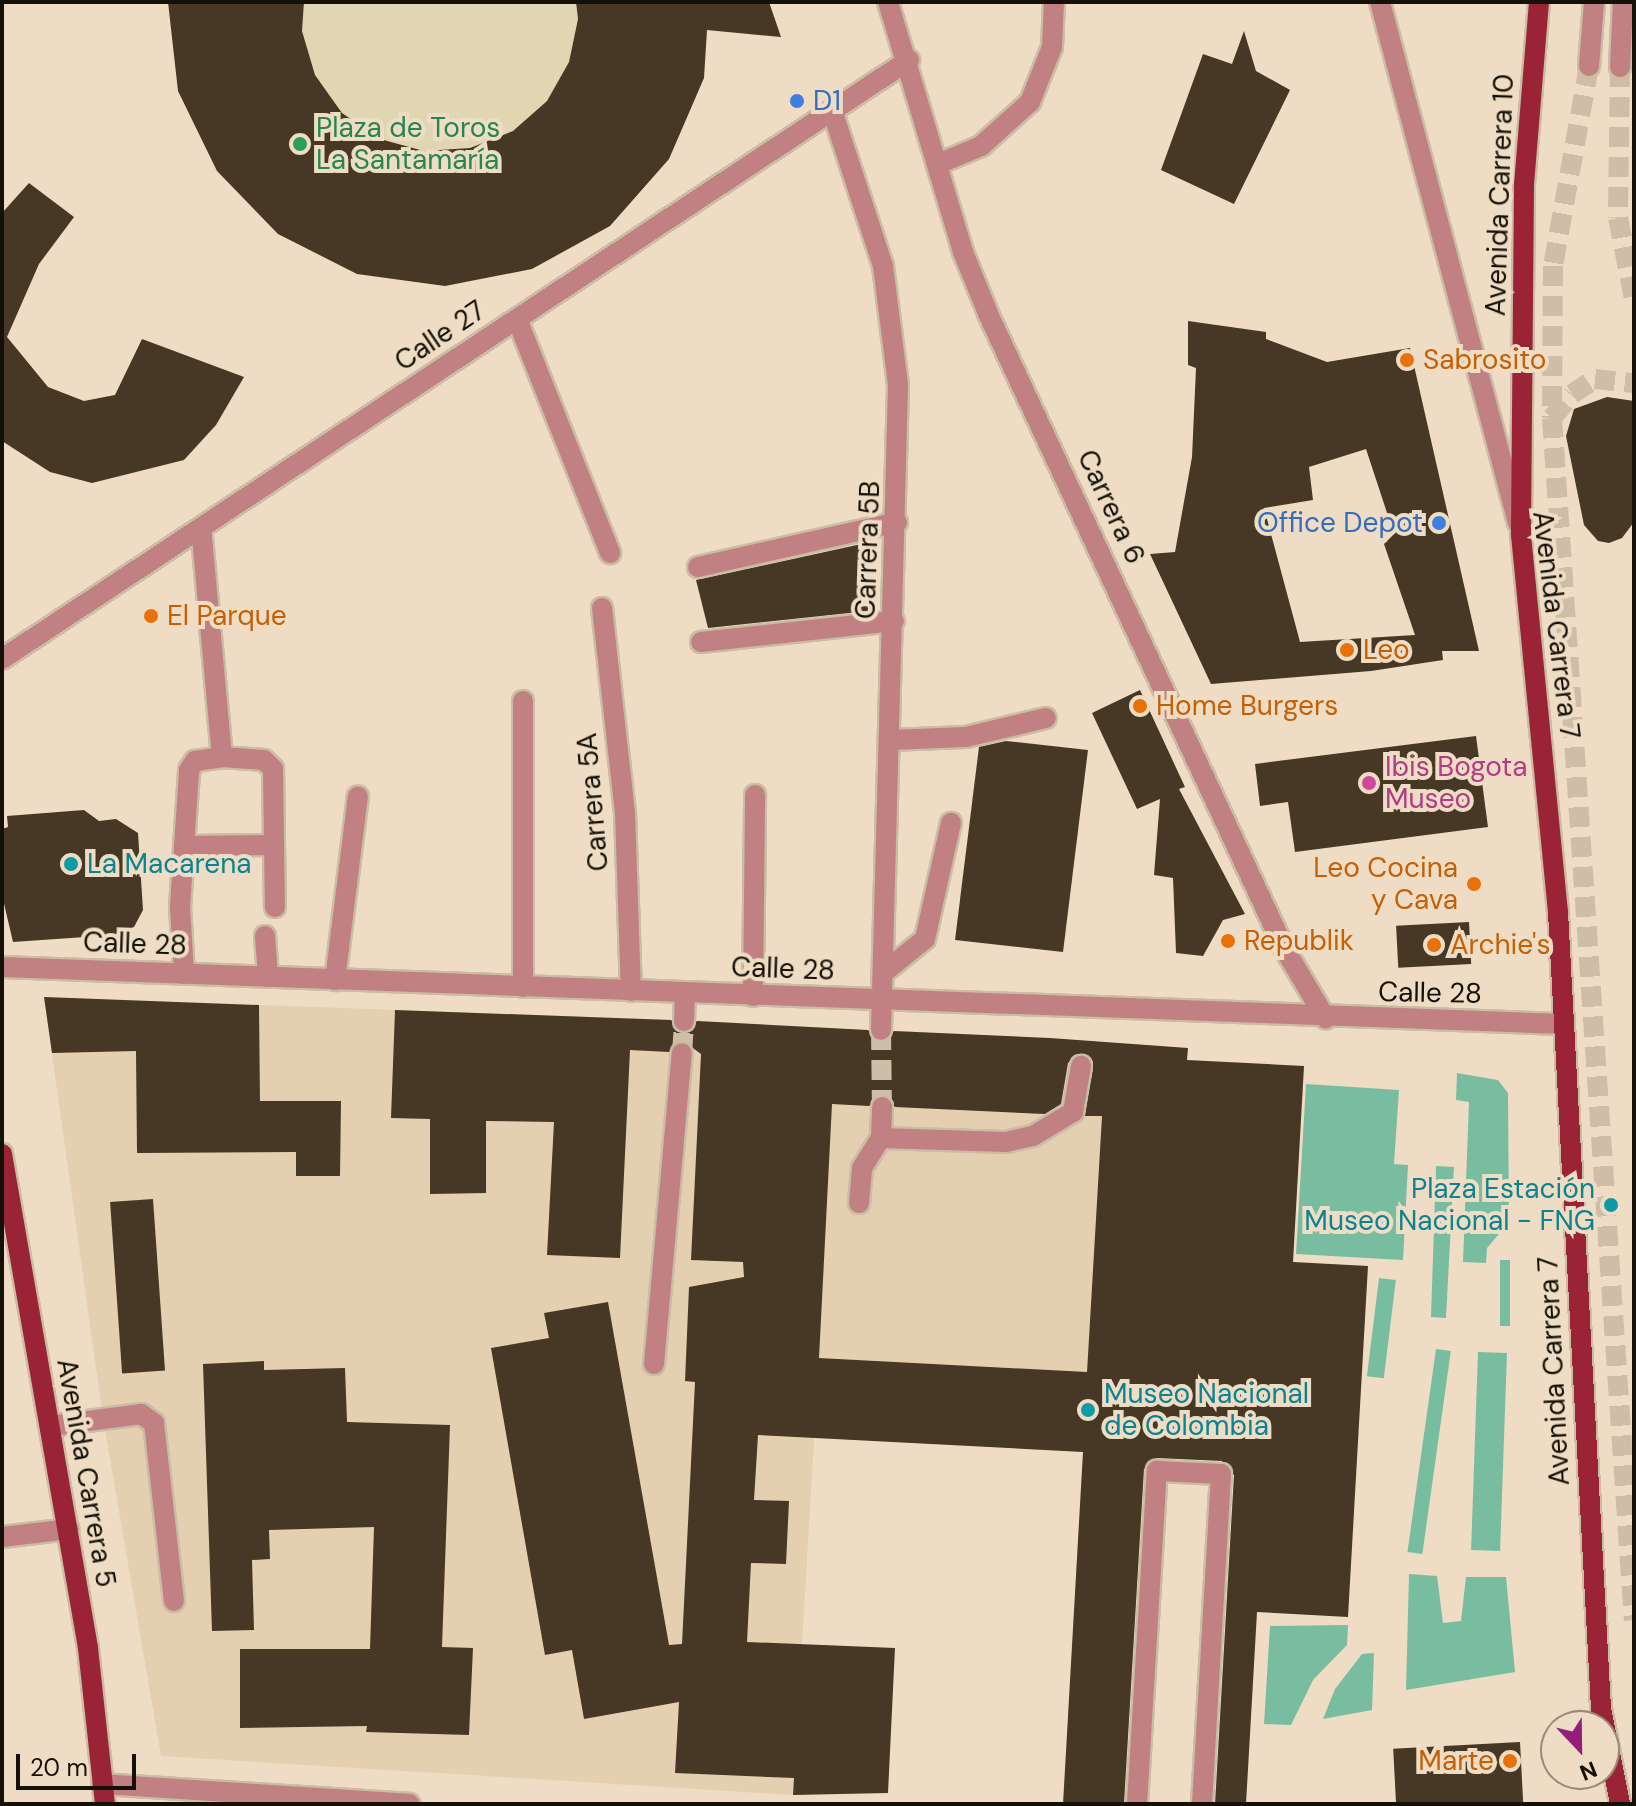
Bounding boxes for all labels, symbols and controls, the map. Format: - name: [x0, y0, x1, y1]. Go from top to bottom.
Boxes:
- street label: Avenida Carrera 10: [1479, 73, 1521, 317]
- place label: D1: [813, 84, 841, 118]
- marker: D1: [788, 92, 806, 110]
- place label: Plaza de Toros La Santamaría: [316, 111, 500, 177]
- marker: Plaza de Toros La Santamaría: [291, 135, 309, 153]
- street label: Calle 27: [388, 294, 492, 378]
- place label: Sabrosito: [1423, 343, 1546, 377]
- marker: Sabrosito: [1398, 351, 1416, 369]
- street label: Carrera 6: [1070, 445, 1152, 569]
- street label: Carrera 5B: [849, 480, 887, 620]
- place label: Office Depot: [1257, 506, 1423, 540]
- street label: Avenida Carrera 7: [1525, 509, 1587, 741]
- marker: Office Depot: [1430, 514, 1448, 532]
- place label: El Parque: [167, 599, 287, 633]
- marker: El Parque: [142, 607, 160, 625]
- place label: Leo: [1363, 633, 1410, 667]
- marker: Leo: [1338, 641, 1356, 659]
- place label: Home Burgers: [1156, 689, 1338, 723]
- marker: Home Burgers: [1131, 697, 1149, 715]
- street label: Carrera 5A: [570, 731, 616, 873]
- place label: Ibis Bogota Museo: [1385, 750, 1528, 816]
- marker: Ibis Bogota Museo: [1360, 774, 1378, 792]
- place label: La Macarena: [87, 847, 251, 881]
- place label: Leo Cocina y Cava: [1313, 851, 1458, 917]
- marker: La Macarena: [62, 855, 80, 873]
- marker: Leo Cocina y Cava: [1465, 875, 1483, 893]
- place label: Republik: [1244, 924, 1354, 958]
- street label: Calle 28: [83, 925, 187, 963]
- place label: Archie's: [1450, 928, 1550, 962]
- marker: Republik: [1219, 932, 1237, 950]
- marker: Archie's: [1425, 936, 1443, 954]
- street label: Calle 28: [731, 950, 835, 988]
- street label: Calle 28: [1378, 975, 1482, 1011]
- place label: Plaza Estación Museo Nacional - FNG: [1304, 1172, 1595, 1238]
- marker: Plaza Estación Museo Nacional - FNG: [1602, 1196, 1620, 1214]
- street label: Avenida Carrera 7: [1531, 1256, 1577, 1486]
- street label: Avenida Carrera 5: [49, 1356, 123, 1590]
- place label: Museo Nacional de Colombia: [1104, 1377, 1309, 1443]
- marker: Museo Nacional de Colombia: [1079, 1401, 1097, 1419]
- north arrow: [1540, 1710, 1620, 1790]
- scale bar: [20, 1738, 140, 1788]
- place label: Marte: [1418, 1744, 1494, 1778]
- text: 20 m: [30, 1752, 88, 1783]
- marker: Marte: [1501, 1752, 1519, 1770]
- text: N: [1576, 1754, 1601, 1787]

